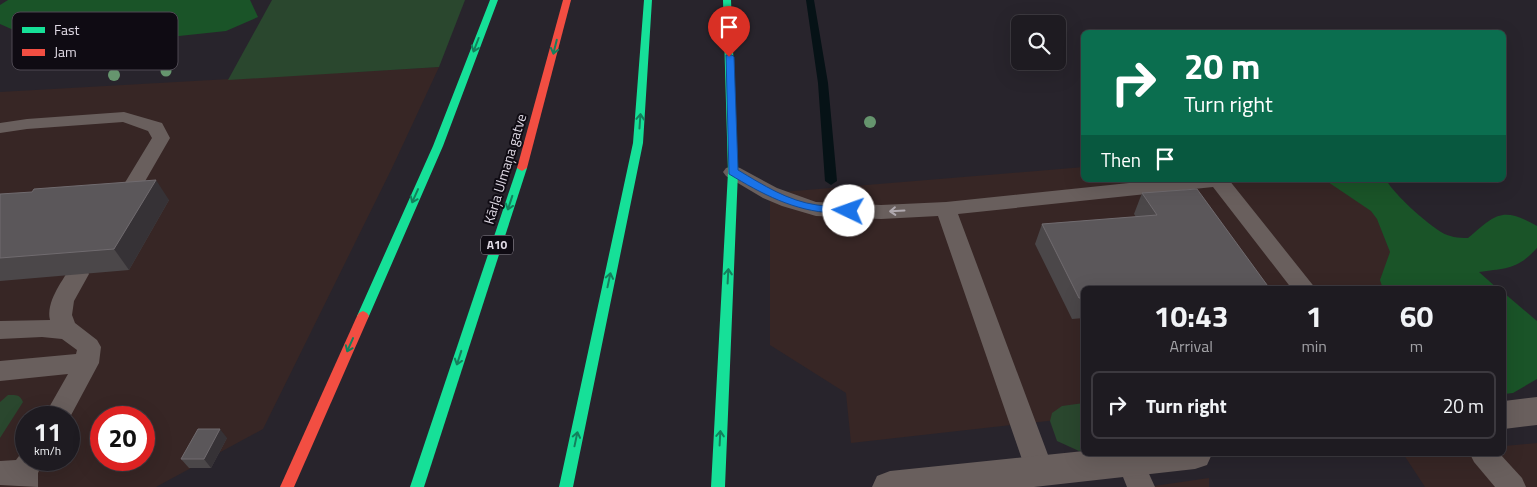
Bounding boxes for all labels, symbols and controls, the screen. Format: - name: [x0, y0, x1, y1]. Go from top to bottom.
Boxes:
- pin: [708, 6, 750, 57]
- legend: [12, 12, 178, 70]
- icon: arrive: [715, 13, 743, 41]
- map controls: [1011, 15, 1066, 70]
- button: search: [1011, 15, 1066, 70]
- text: Fast: [54, 19, 79, 40]
- one-way arrow: [471, 38, 480, 53]
- one-way arrow: [550, 39, 559, 55]
- text: 20 m: [1184, 39, 1260, 93]
- text: Jam: [54, 41, 77, 62]
- icon: right: [1101, 50, 1166, 115]
- text: Turn right: [1184, 87, 1273, 121]
- street label: Kārļa Ulmaņa gatve: [478, 111, 531, 227]
- one-way arrow: [635, 113, 644, 129]
- text: Then: [1101, 145, 1141, 174]
- icon: arrive: [1151, 145, 1179, 173]
- position arrow: [822, 184, 874, 236]
- one-way arrow: [410, 188, 420, 203]
- one-way arrow: [505, 195, 514, 211]
- one-way arrow: [889, 207, 905, 216]
- road number: A10: [481, 236, 513, 254]
- one-way arrow: [723, 268, 733, 284]
- one-way arrow: [605, 273, 615, 289]
- text: 10:43: [1154, 293, 1229, 339]
- text: 1: [1306, 293, 1323, 339]
- text: 60: [1400, 293, 1433, 339]
- text: Arrival: [1169, 334, 1213, 358]
- text: min: [1301, 334, 1327, 358]
- text: m: [1410, 334, 1423, 358]
- one-way arrow: [344, 337, 354, 352]
- one-way arrow: [454, 349, 464, 365]
- icon: right: [1103, 391, 1131, 419]
- text: Turn right: [1146, 391, 1227, 420]
- text: 20 m: [1443, 391, 1484, 420]
- speed limit sign: 20: [90, 406, 155, 471]
- text: 11: [33, 413, 62, 451]
- one-way arrow: [716, 431, 725, 447]
- one-way arrow: [572, 432, 581, 448]
- text: km/h: [34, 441, 61, 460]

